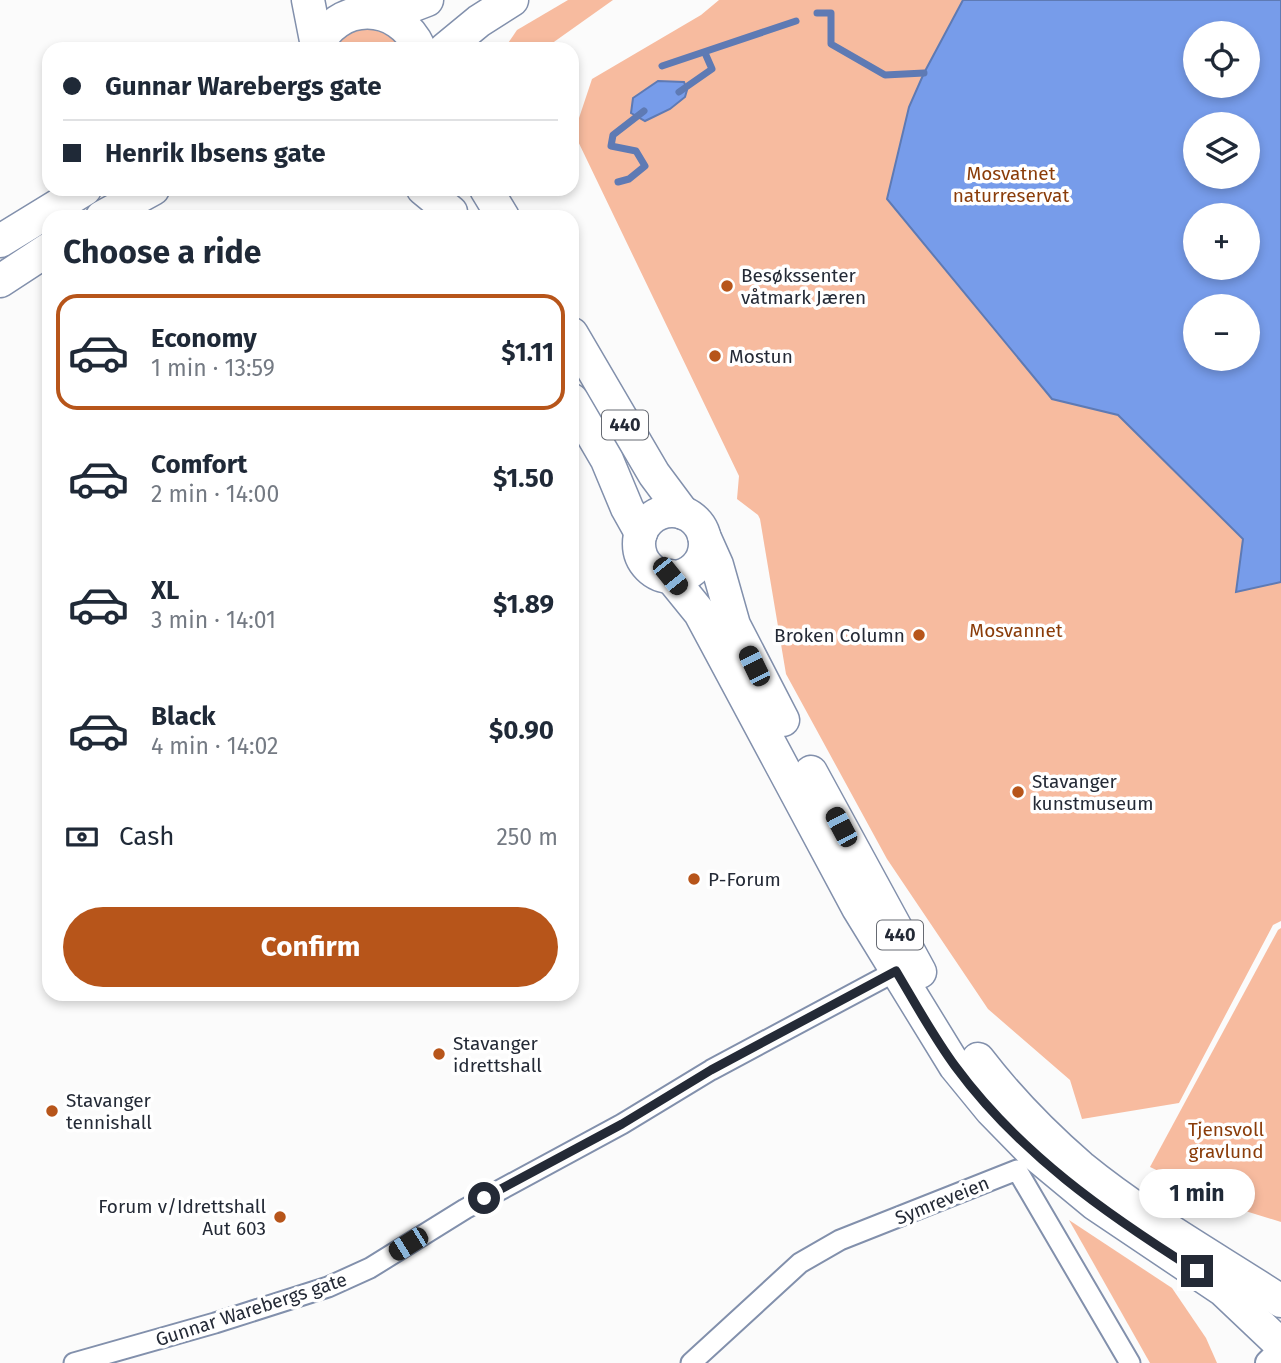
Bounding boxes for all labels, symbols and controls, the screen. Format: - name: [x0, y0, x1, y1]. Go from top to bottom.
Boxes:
- map controls: [1183, 21, 1260, 371]
- button: locate: [1183, 21, 1260, 98]
- text: Gunnar Warebergs gate: [105, 71, 382, 102]
- button: layers: [1183, 112, 1260, 189]
- text: Henrik Ibsens gate: [105, 138, 326, 169]
- park label: Mosvatnet naturreservat: [953, 162, 1069, 207]
- button: +: [1183, 203, 1260, 280]
- text: Choose a ride: [63, 233, 261, 271]
- place label: Besøkssenter våtmark Jæren: [741, 264, 866, 309]
- marker: Besøkssenter våtmark Jæren: [719, 278, 735, 294]
- button: −: [1183, 294, 1260, 371]
- icon: car: [67, 321, 130, 384]
- text: Economy: [151, 323, 257, 354]
- text: $1.11: [501, 337, 554, 368]
- place label: Mostun: [729, 345, 793, 368]
- marker: Mostun: [707, 348, 723, 364]
- text: 1 min · 13:59: [151, 354, 275, 382]
- road number: 440: [602, 410, 648, 440]
- icon: car: [67, 447, 130, 510]
- text: Comfort: [151, 449, 247, 480]
- text: $1.50: [493, 463, 554, 494]
- text: 2 min · 14:00: [151, 480, 279, 508]
- car: [649, 553, 692, 599]
- icon: car: [67, 573, 130, 636]
- text: XL: [151, 575, 179, 606]
- text: $1.89: [493, 589, 554, 620]
- text: 3 min · 14:01: [151, 606, 276, 634]
- park label: Mosvannet: [969, 619, 1063, 642]
- place label: Broken Column: [774, 624, 905, 647]
- marker: Broken Column: [911, 627, 927, 643]
- car: [736, 643, 773, 689]
- icon: car: [67, 699, 130, 762]
- text: Black: [151, 701, 216, 732]
- text: $0.90: [489, 715, 554, 746]
- text: 4 min · 14:02: [151, 732, 278, 760]
- place label: Stavanger kunstmuseum: [1032, 770, 1153, 815]
- marker: Stavanger kunstmuseum: [1010, 784, 1026, 800]
- car: [822, 804, 861, 850]
- icon: cash: [63, 818, 101, 856]
- text: Cash: [119, 821, 175, 852]
- text: 250 m: [496, 823, 558, 851]
- place label: P-Forum: [708, 868, 781, 891]
- marker: P-Forum: [686, 871, 702, 887]
- button: Confirm: [63, 907, 558, 987]
- road number: 440: [877, 920, 923, 950]
- place label: Stavanger idrettshall: [453, 1032, 542, 1077]
- marker: Stavanger idrettshall: [431, 1046, 447, 1062]
- place label: Stavanger tennishall: [66, 1089, 152, 1134]
- marker: Stavanger tennishall: [44, 1103, 60, 1119]
- park label: Tjensvoll gravlund: [1188, 1118, 1264, 1163]
- callout: 1 min: [1139, 1170, 1255, 1218]
- street label: Symreveien: [892, 1171, 993, 1230]
- text: 1 min: [1169, 1179, 1225, 1207]
- route start: [468, 1182, 500, 1214]
- place label: Forum v/Idrettshall Aut 603: [98, 1195, 266, 1240]
- marker: Forum v/Idrettshall Aut 603: [272, 1209, 288, 1225]
- car: [385, 1224, 432, 1264]
- route end: [1181, 1255, 1213, 1287]
- street label: Gunnar Warebergs gate: [153, 1268, 350, 1351]

